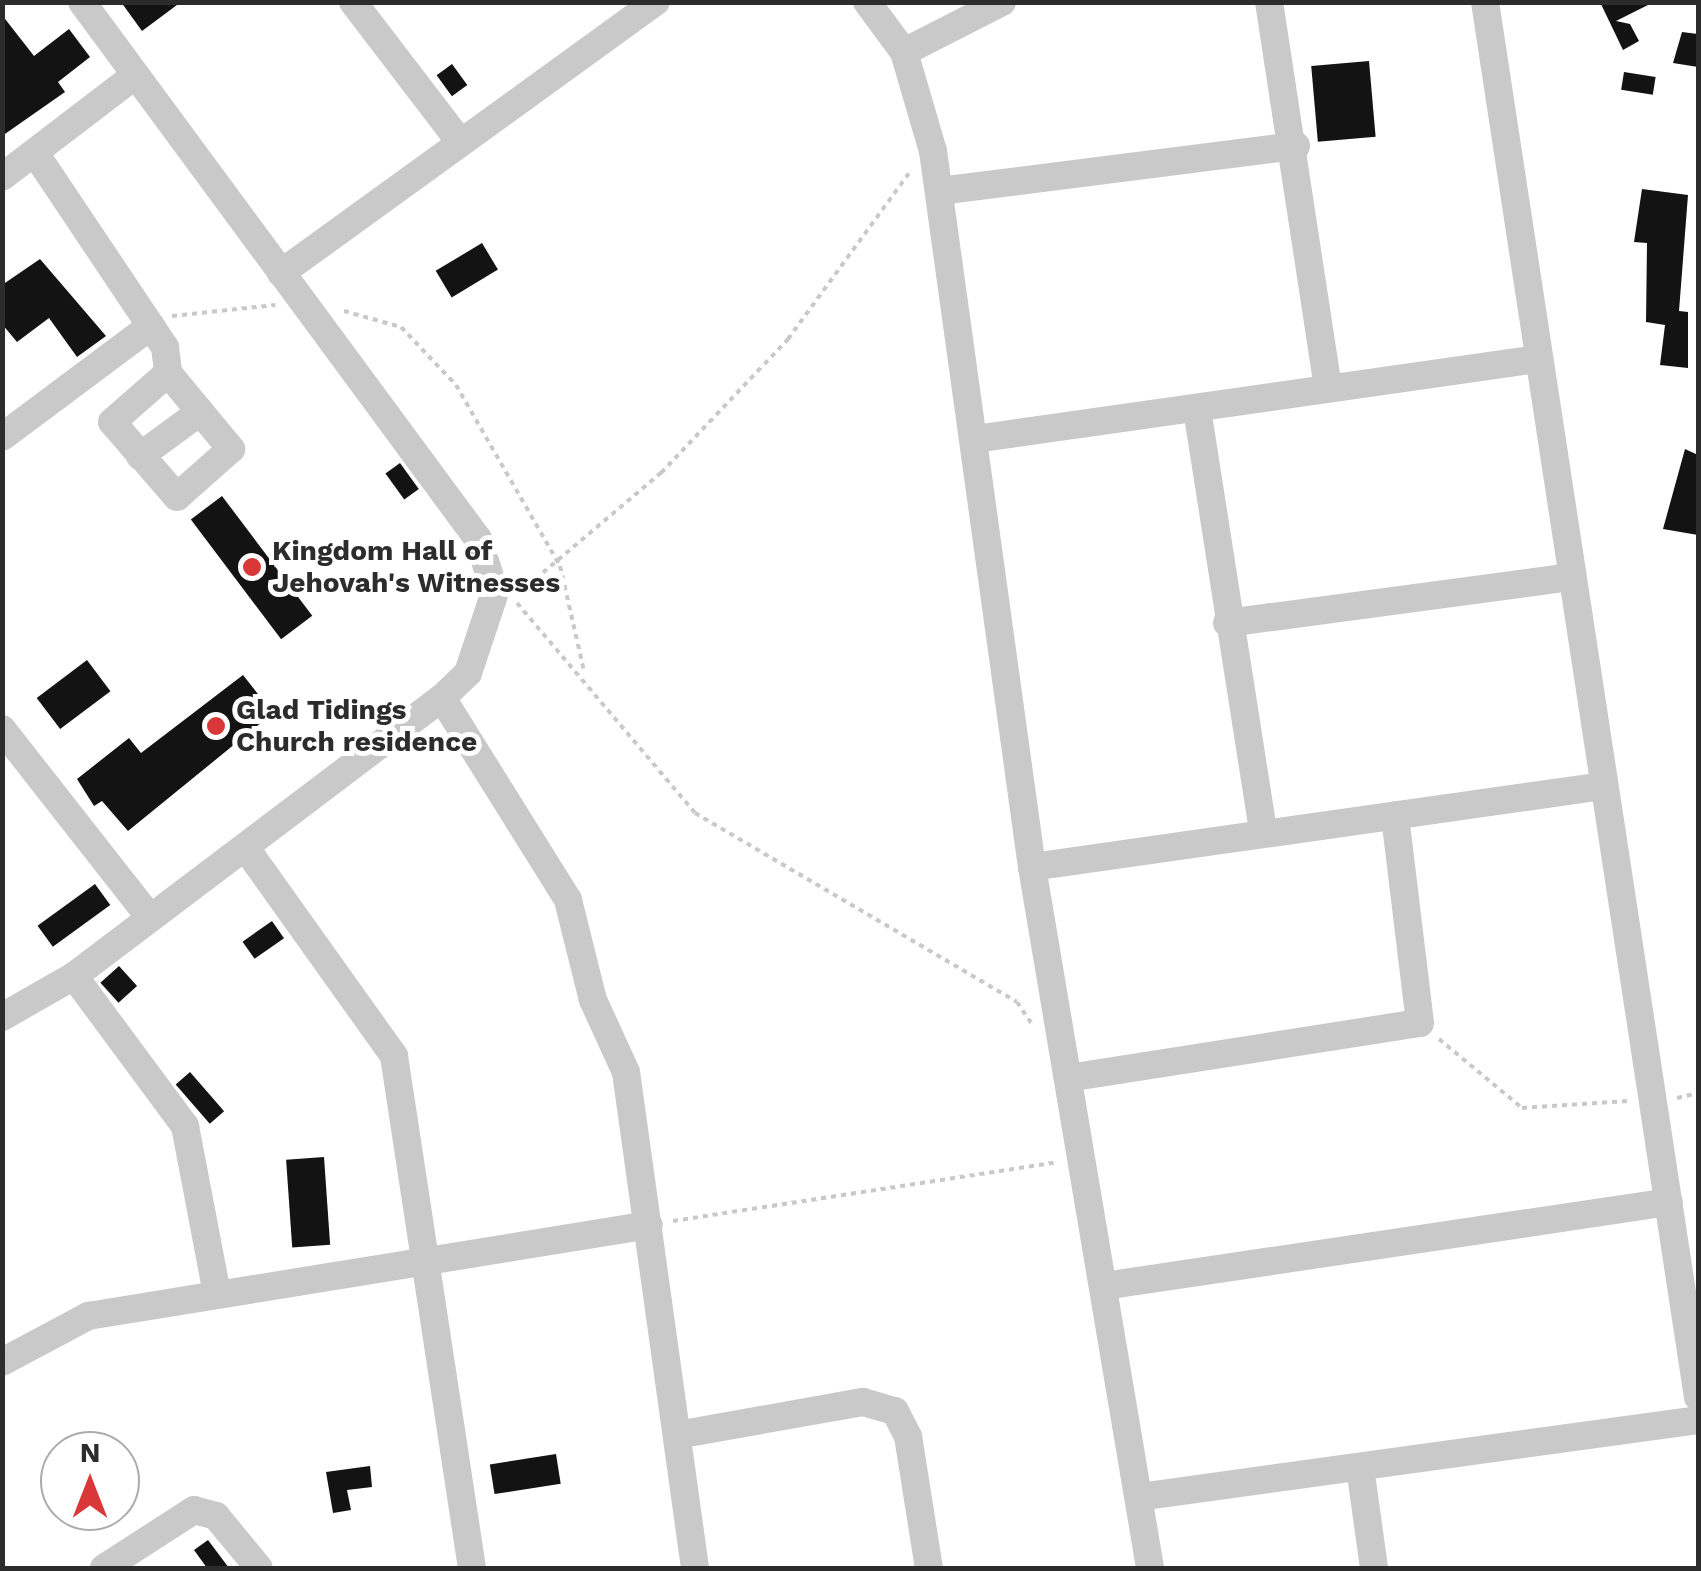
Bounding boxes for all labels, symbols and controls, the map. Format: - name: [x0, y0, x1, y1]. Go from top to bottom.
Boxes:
- place label: Kingdom Hall of Jehovah's Witnesses: [272, 534, 561, 600]
- marker: Kingdom Hall of Jehovah's Witnesses: [241, 556, 263, 578]
- place label: Glad Tidings Church residence: [236, 693, 477, 759]
- marker: Glad Tidings Church residence: [205, 715, 227, 737]
- north arrow: [40, 1431, 140, 1531]
- text: N: [80, 1436, 100, 1469]

